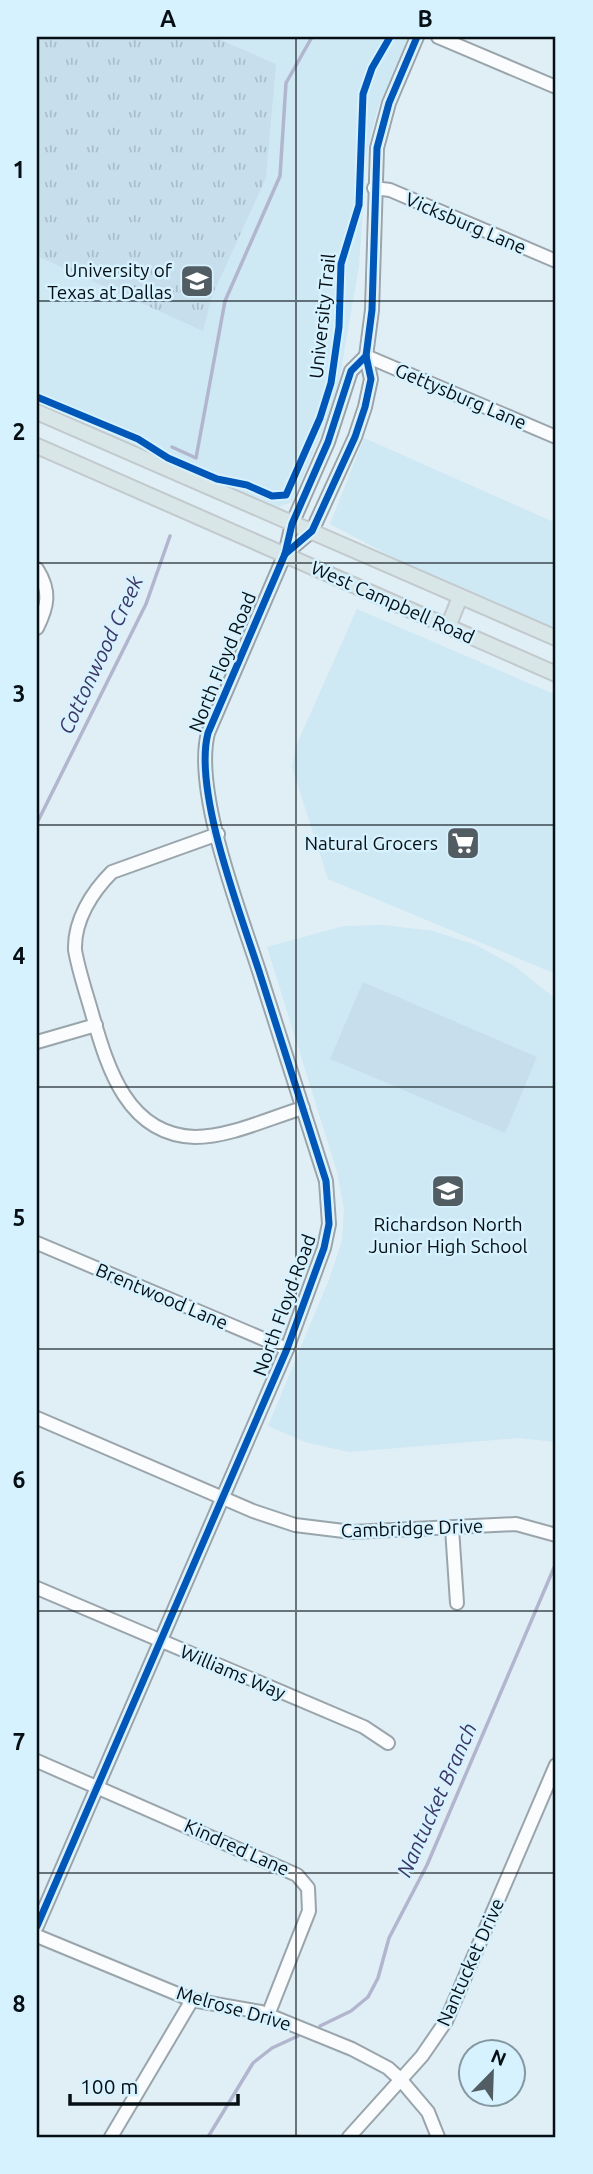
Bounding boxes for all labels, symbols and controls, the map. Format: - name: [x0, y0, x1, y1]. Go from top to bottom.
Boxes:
- text: A: [160, 6, 176, 31]
- text: B: [417, 6, 433, 31]
- text: 1: [13, 157, 25, 182]
- street label: Vicksburg Lane: [402, 188, 530, 258]
- street label: University Trail: [304, 252, 340, 380]
- place label: University of Texas at Dallas: [47, 259, 173, 303]
- school or university icon: University of Texas at Dallas: [178, 262, 216, 300]
- street label: Gettysburg Lane: [392, 358, 530, 434]
- text: 2: [13, 419, 25, 444]
- street label: West Campbell Road: [308, 556, 478, 648]
- water label: Cottonwood Creek: [53, 571, 147, 738]
- street label: North Floyd Road: [184, 589, 260, 735]
- text: 3: [13, 681, 25, 706]
- supermarket icon: Natural Grocers: [444, 824, 482, 862]
- place label: Natural Grocers: [304, 832, 438, 854]
- text: 4: [13, 943, 26, 968]
- school or university icon: Richardson North Junior High School: [429, 1172, 467, 1210]
- text: 5: [13, 1205, 25, 1230]
- place label: Richardson North Junior High School: [368, 1213, 528, 1257]
- street label: North Floyd Road: [248, 1231, 320, 1379]
- street label: Brentwood Lane: [93, 1258, 231, 1334]
- text: 6: [13, 1467, 26, 1492]
- street label: Cambridge Drive: [340, 1515, 484, 1541]
- street label: Williams Way: [177, 1640, 289, 1704]
- water label: Nantucket Branch: [391, 1719, 481, 1880]
- text: 7: [13, 1729, 25, 1754]
- street label: Kindred Lane: [181, 1814, 293, 1880]
- street label: Nantucket Drive: [432, 1895, 508, 2029]
- street label: Melrose Drive: [174, 1981, 294, 2035]
- text: 8: [13, 1991, 25, 2016]
- north arrow: [456, 2038, 526, 2108]
- text: N: [488, 2044, 509, 2070]
- scale bar: [70, 2062, 238, 2106]
- text: 100 m: [80, 2074, 138, 2098]

